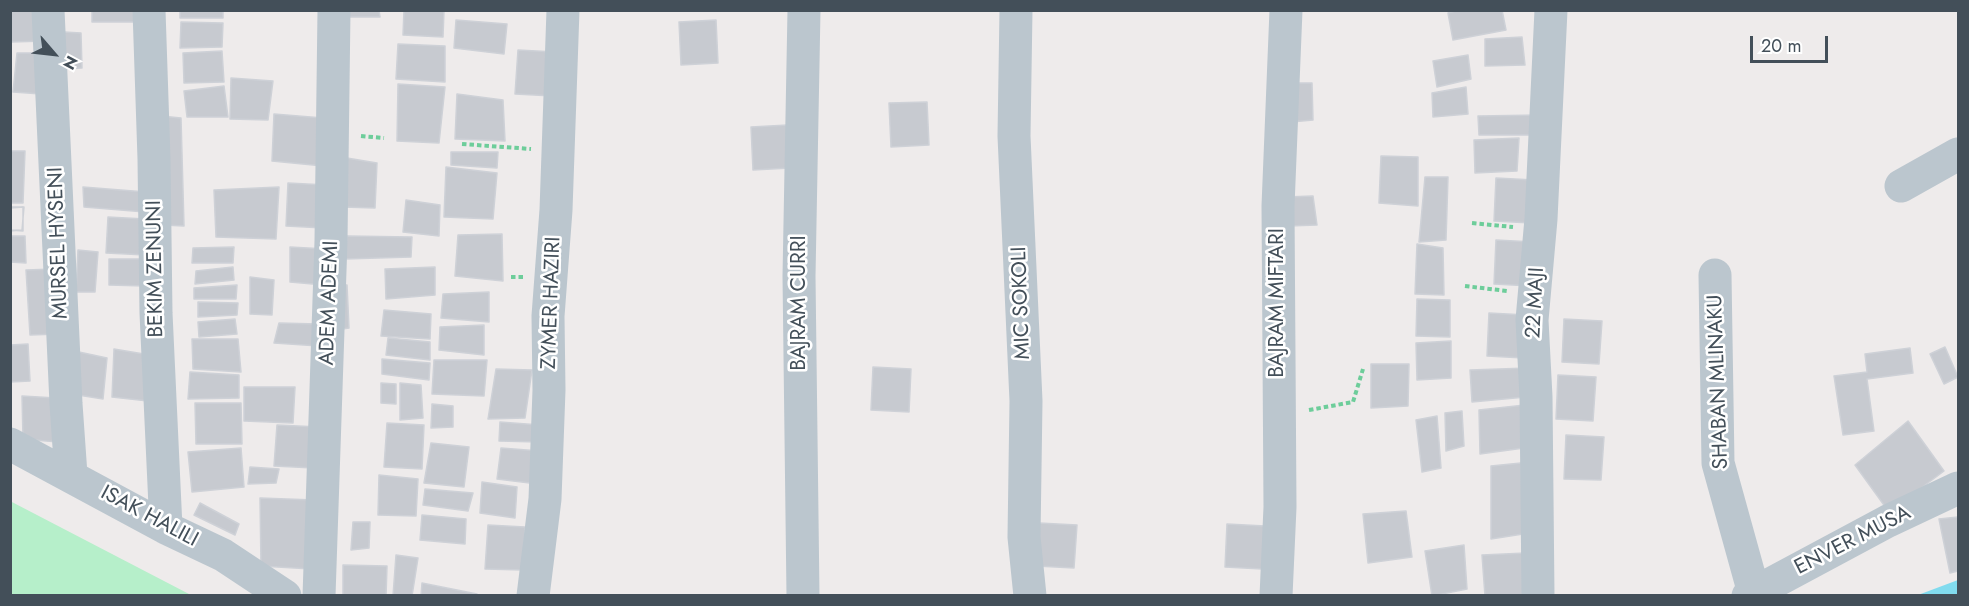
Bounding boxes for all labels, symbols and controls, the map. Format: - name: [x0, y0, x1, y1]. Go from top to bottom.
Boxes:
- north arrow: [24, 24, 84, 84]
- scale bar: [1753, 24, 1831, 62]
- text: 20 m: [1761, 33, 1801, 59]
- text: N: [57, 52, 83, 74]
- street label: MURSEL HYSENI: [44, 167, 74, 319]
- street label: BEKIM ZENUNI: [142, 200, 170, 338]
- street label: BAJRAM MIFTARI: [1265, 228, 1291, 378]
- street label: BAJRAM CURRI: [787, 235, 813, 371]
- street label: ZYMER HAZIRI: [537, 236, 567, 370]
- street label: ADEM ADEMI: [315, 240, 345, 366]
- street label: MIC SOKOLI: [1007, 246, 1037, 360]
- street label: 22 MAJI: [1522, 267, 1550, 339]
- street label: SHABAN MLINAKU: [1703, 294, 1735, 470]
- street label: ISAK HALILI: [96, 481, 202, 553]
- street label: ENVER MUSA: [1791, 501, 1915, 581]

